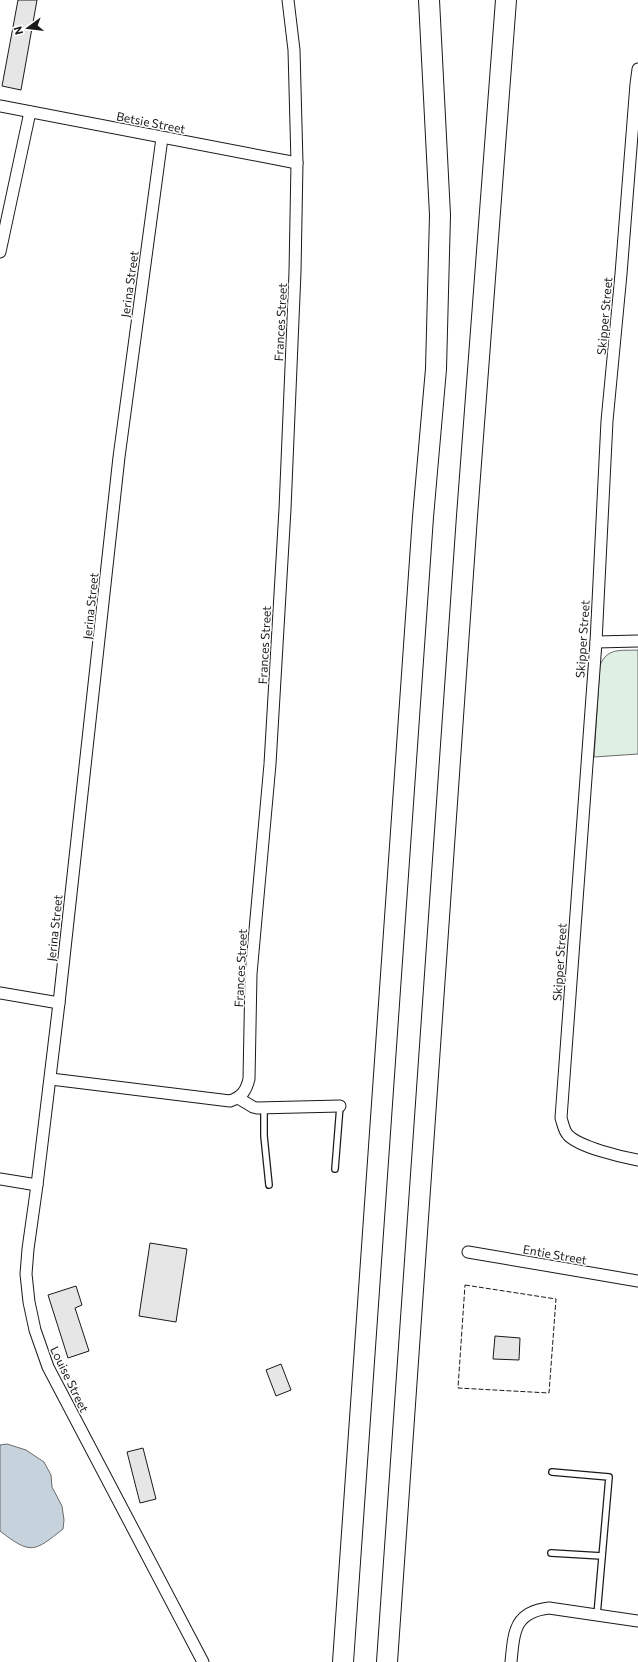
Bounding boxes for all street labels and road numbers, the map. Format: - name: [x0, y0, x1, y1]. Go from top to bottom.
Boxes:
- street label: Betsie Street: [115, 108, 187, 136]
- street label: Jerina Street: [117, 250, 142, 318]
- street label: Skipper Street: [594, 276, 614, 356]
- street label: Frances Street: [271, 282, 289, 362]
- street label: Jerina Street: [80, 572, 101, 640]
- street label: Skipper Street: [572, 599, 592, 678]
- street label: Frances Street: [255, 605, 273, 685]
- street label: Jerina Street: [44, 894, 65, 962]
- street label: Skipper Street: [549, 922, 569, 1001]
- street label: Frances Street: [231, 928, 249, 1008]
- street label: Entie Street: [522, 1242, 588, 1267]
- street label: Louise Street: [48, 1344, 92, 1414]

